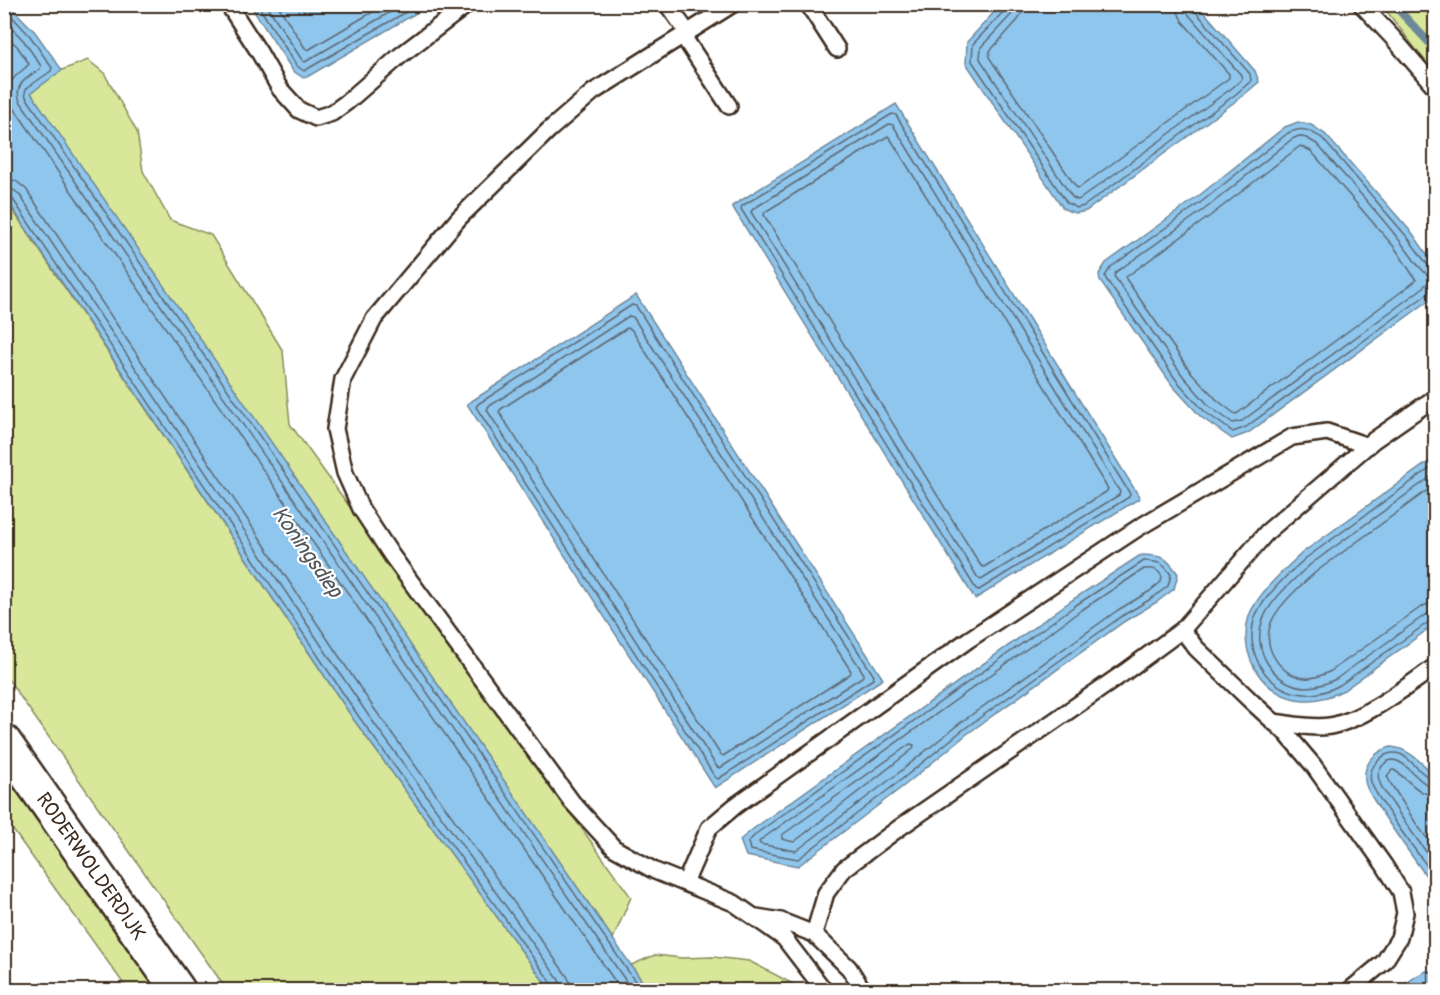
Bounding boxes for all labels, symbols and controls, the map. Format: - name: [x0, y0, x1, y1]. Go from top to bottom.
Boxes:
- water label: Koningsdiep: [266, 501, 349, 604]
- street label: RODERWOLDERDIJK: [31, 787, 151, 945]

